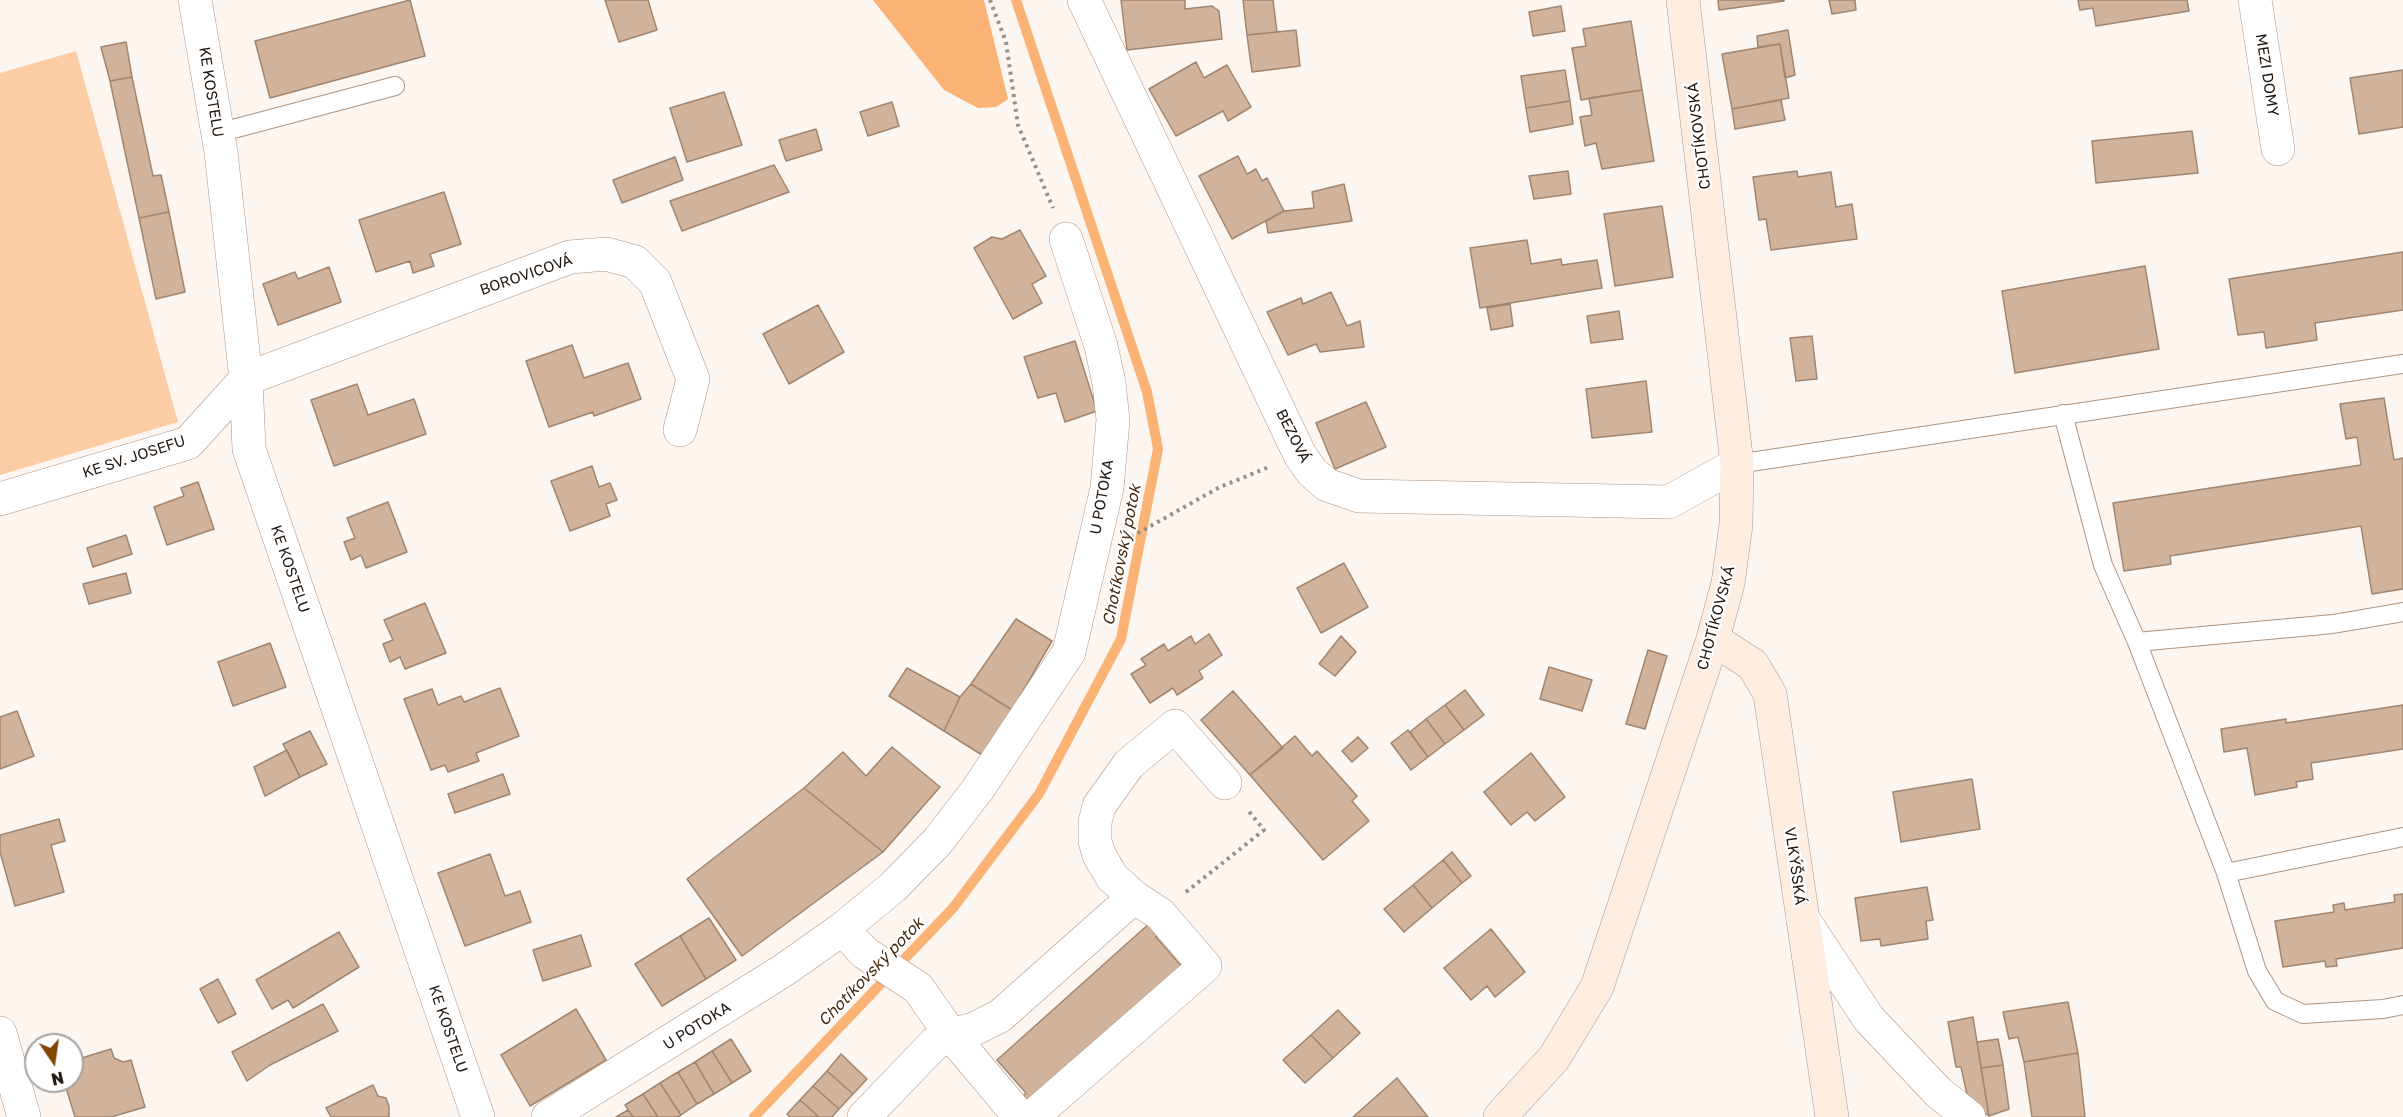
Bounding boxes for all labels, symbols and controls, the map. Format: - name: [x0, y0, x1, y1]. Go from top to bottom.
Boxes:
- street label: MEZI DOMY: [2252, 32, 2282, 118]
- street label: KE KOSTELU: [195, 45, 227, 139]
- street label: CHOTÍKOVSKÁ: [1684, 82, 1714, 190]
- street label: BOROVICOVÁ: [477, 251, 575, 299]
- street label: BEZOVÁ: [1272, 406, 1314, 466]
- street label: KE SV. JOSEFU: [80, 432, 188, 482]
- street label: U POTOKA: [1087, 458, 1117, 536]
- water label: Chotíkovský potok: [1099, 483, 1145, 627]
- street label: KE KOSTELU: [267, 523, 313, 615]
- street label: CHOTÍKOVSKÁ: [1693, 564, 1739, 672]
- street label: VLKÝŠSKÁ: [1781, 826, 1809, 906]
- water label: Chotíkovský potok: [814, 914, 928, 1030]
- street label: KE KOSTELU: [425, 983, 471, 1075]
- street label: U POTOKA: [660, 998, 734, 1054]
- north arrow: [24, 1033, 84, 1093]
- text: N: [49, 1067, 66, 1090]

